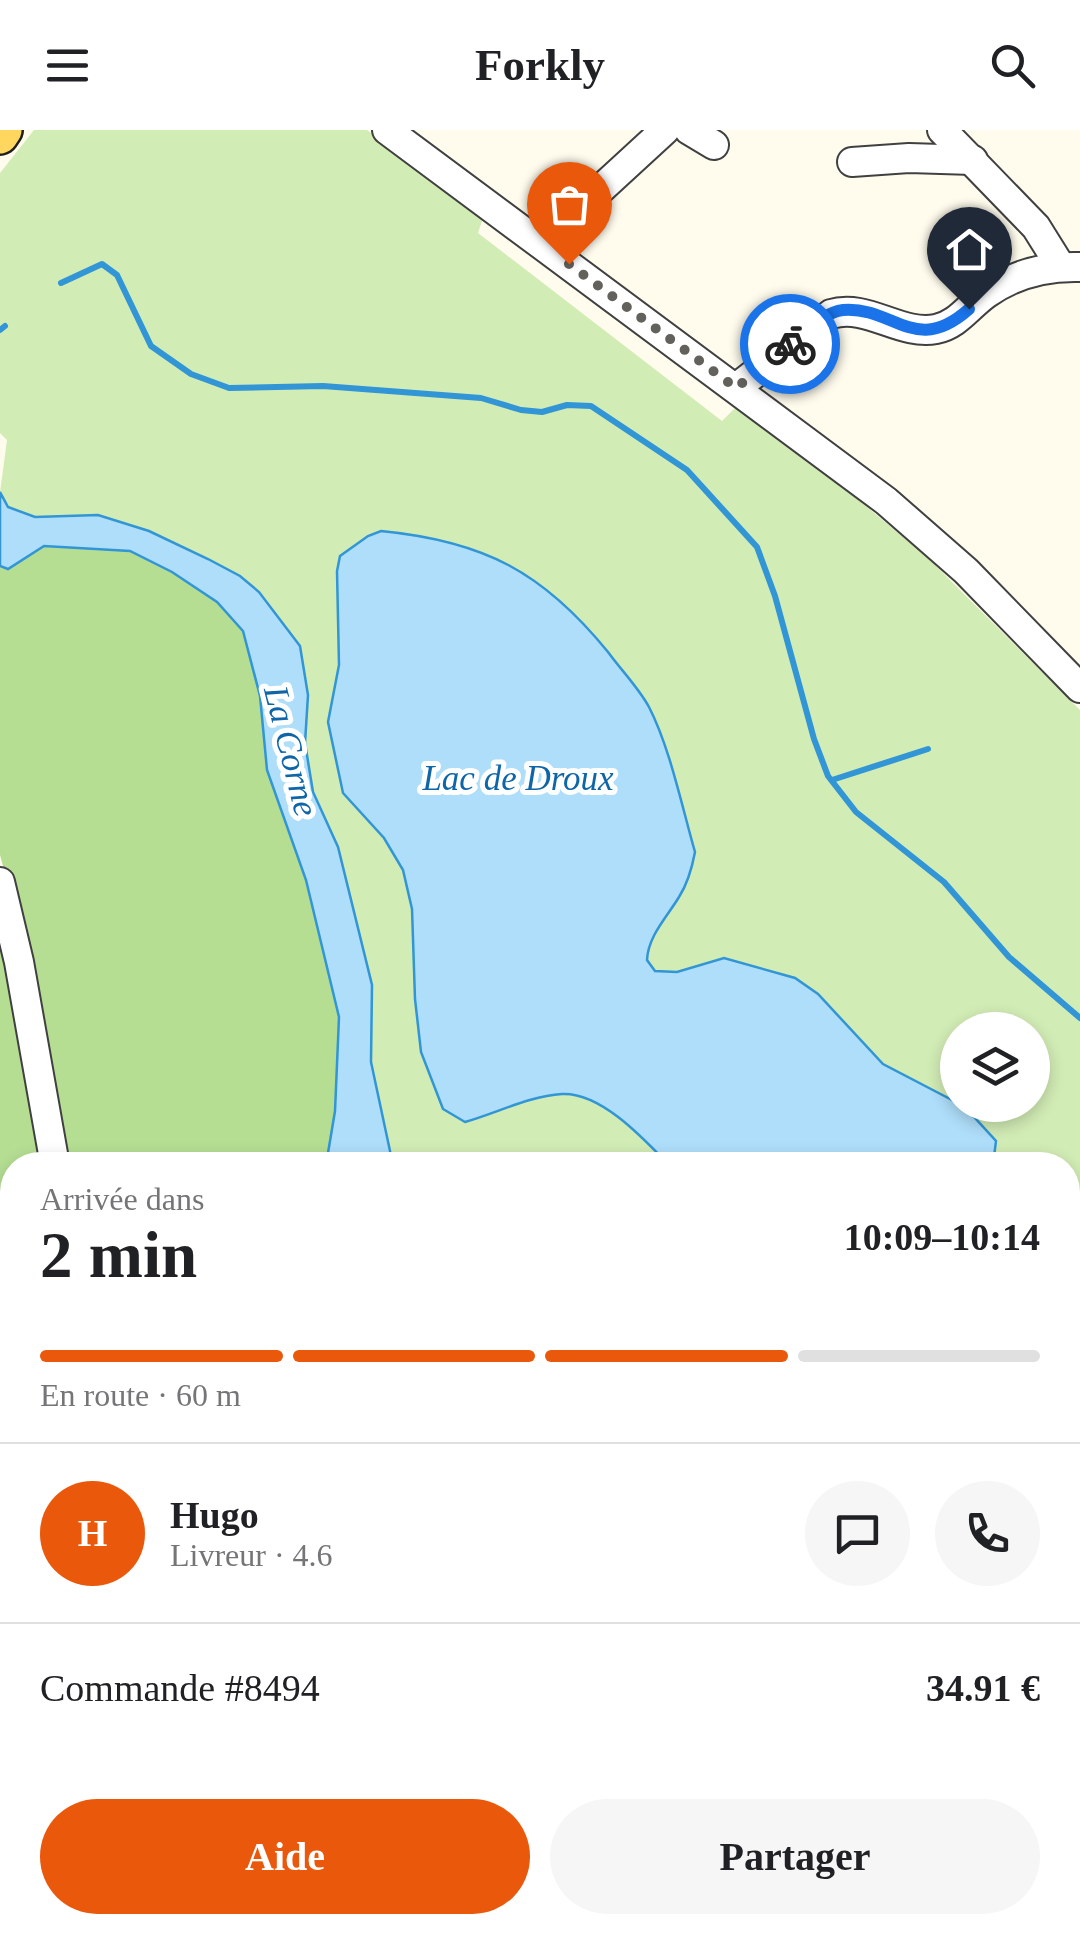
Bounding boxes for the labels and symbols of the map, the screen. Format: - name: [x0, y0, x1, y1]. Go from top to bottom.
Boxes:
- pin: [527, 162, 612, 265]
- pin: [927, 207, 1012, 310]
- courier: [740, 294, 840, 394]
- water label: La Corne: [256, 681, 326, 820]
- water label: Lac de Droux: [421, 759, 614, 798]

